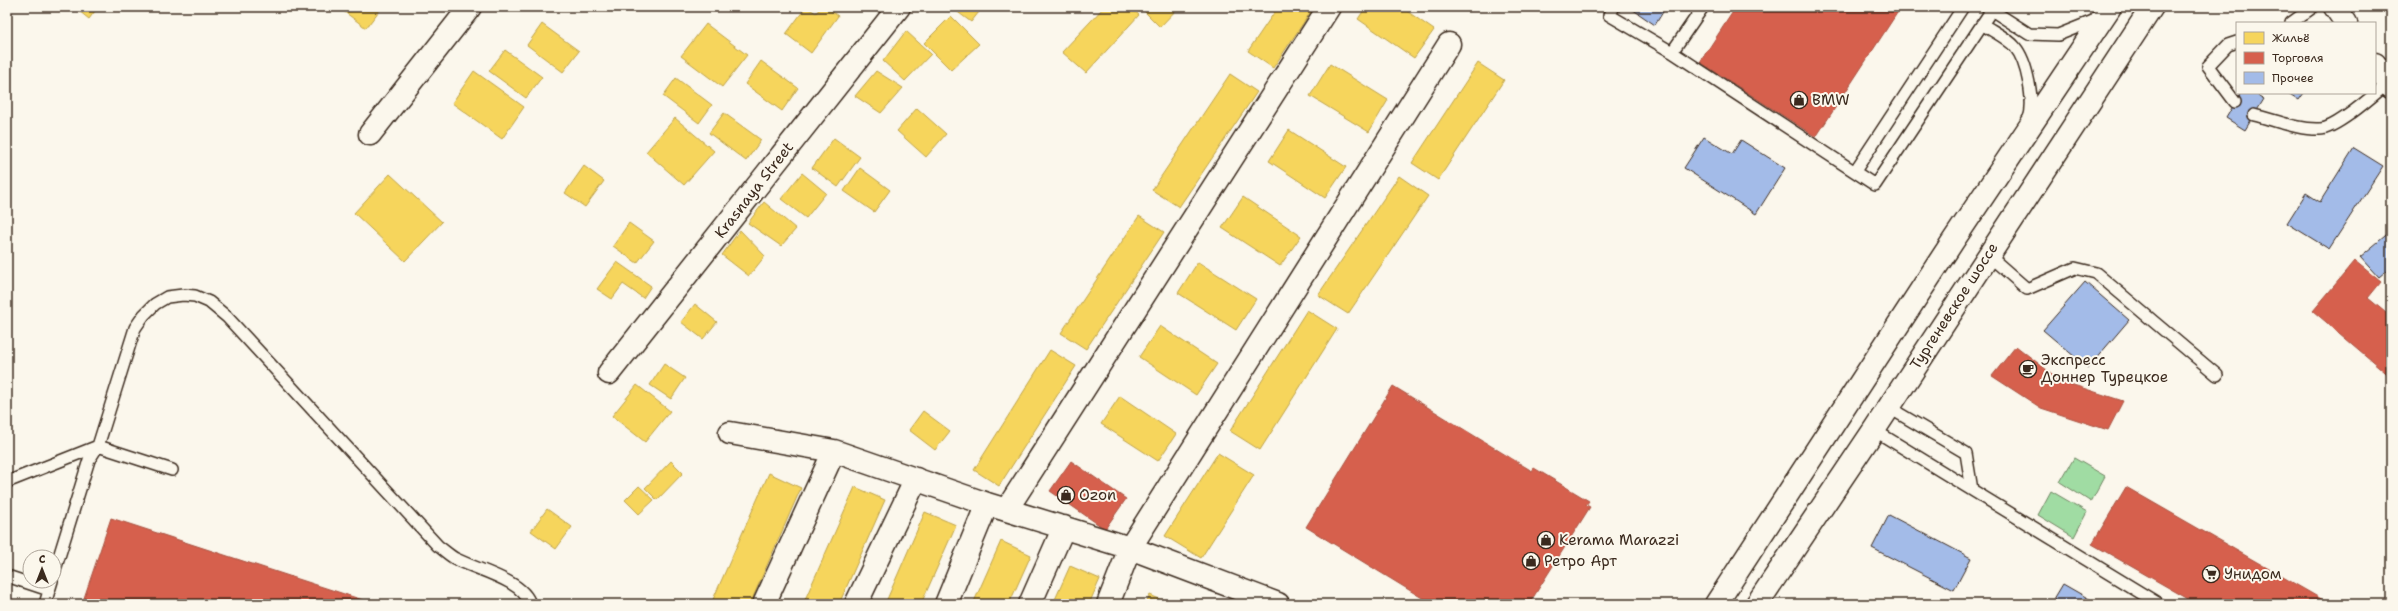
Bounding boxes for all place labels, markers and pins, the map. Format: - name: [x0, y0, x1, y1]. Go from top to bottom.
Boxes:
- shop icon: BMW: [1789, 90, 1809, 110]
- place label: BMW: [1812, 90, 1850, 110]
- place label: Экспресс Доннер Турецкое: [2041, 350, 2168, 387]
- cafe icon: Экспресс Доннер Турецкое: [2018, 359, 2038, 379]
- shop icon: Ozon: [1056, 485, 1076, 505]
- place label: Ozon: [1079, 485, 1116, 505]
- shop icon: Kerama Marazzi: [1536, 530, 1556, 550]
- place label: Kerama Marazzi: [1559, 530, 1679, 550]
- shop icon: Ретро Арт: [1521, 551, 1541, 571]
- place label: Ретро Арт: [1544, 551, 1617, 571]
- supermarket icon: Унидом: [2201, 564, 2221, 584]
- place label: Унидом: [2224, 564, 2282, 584]

